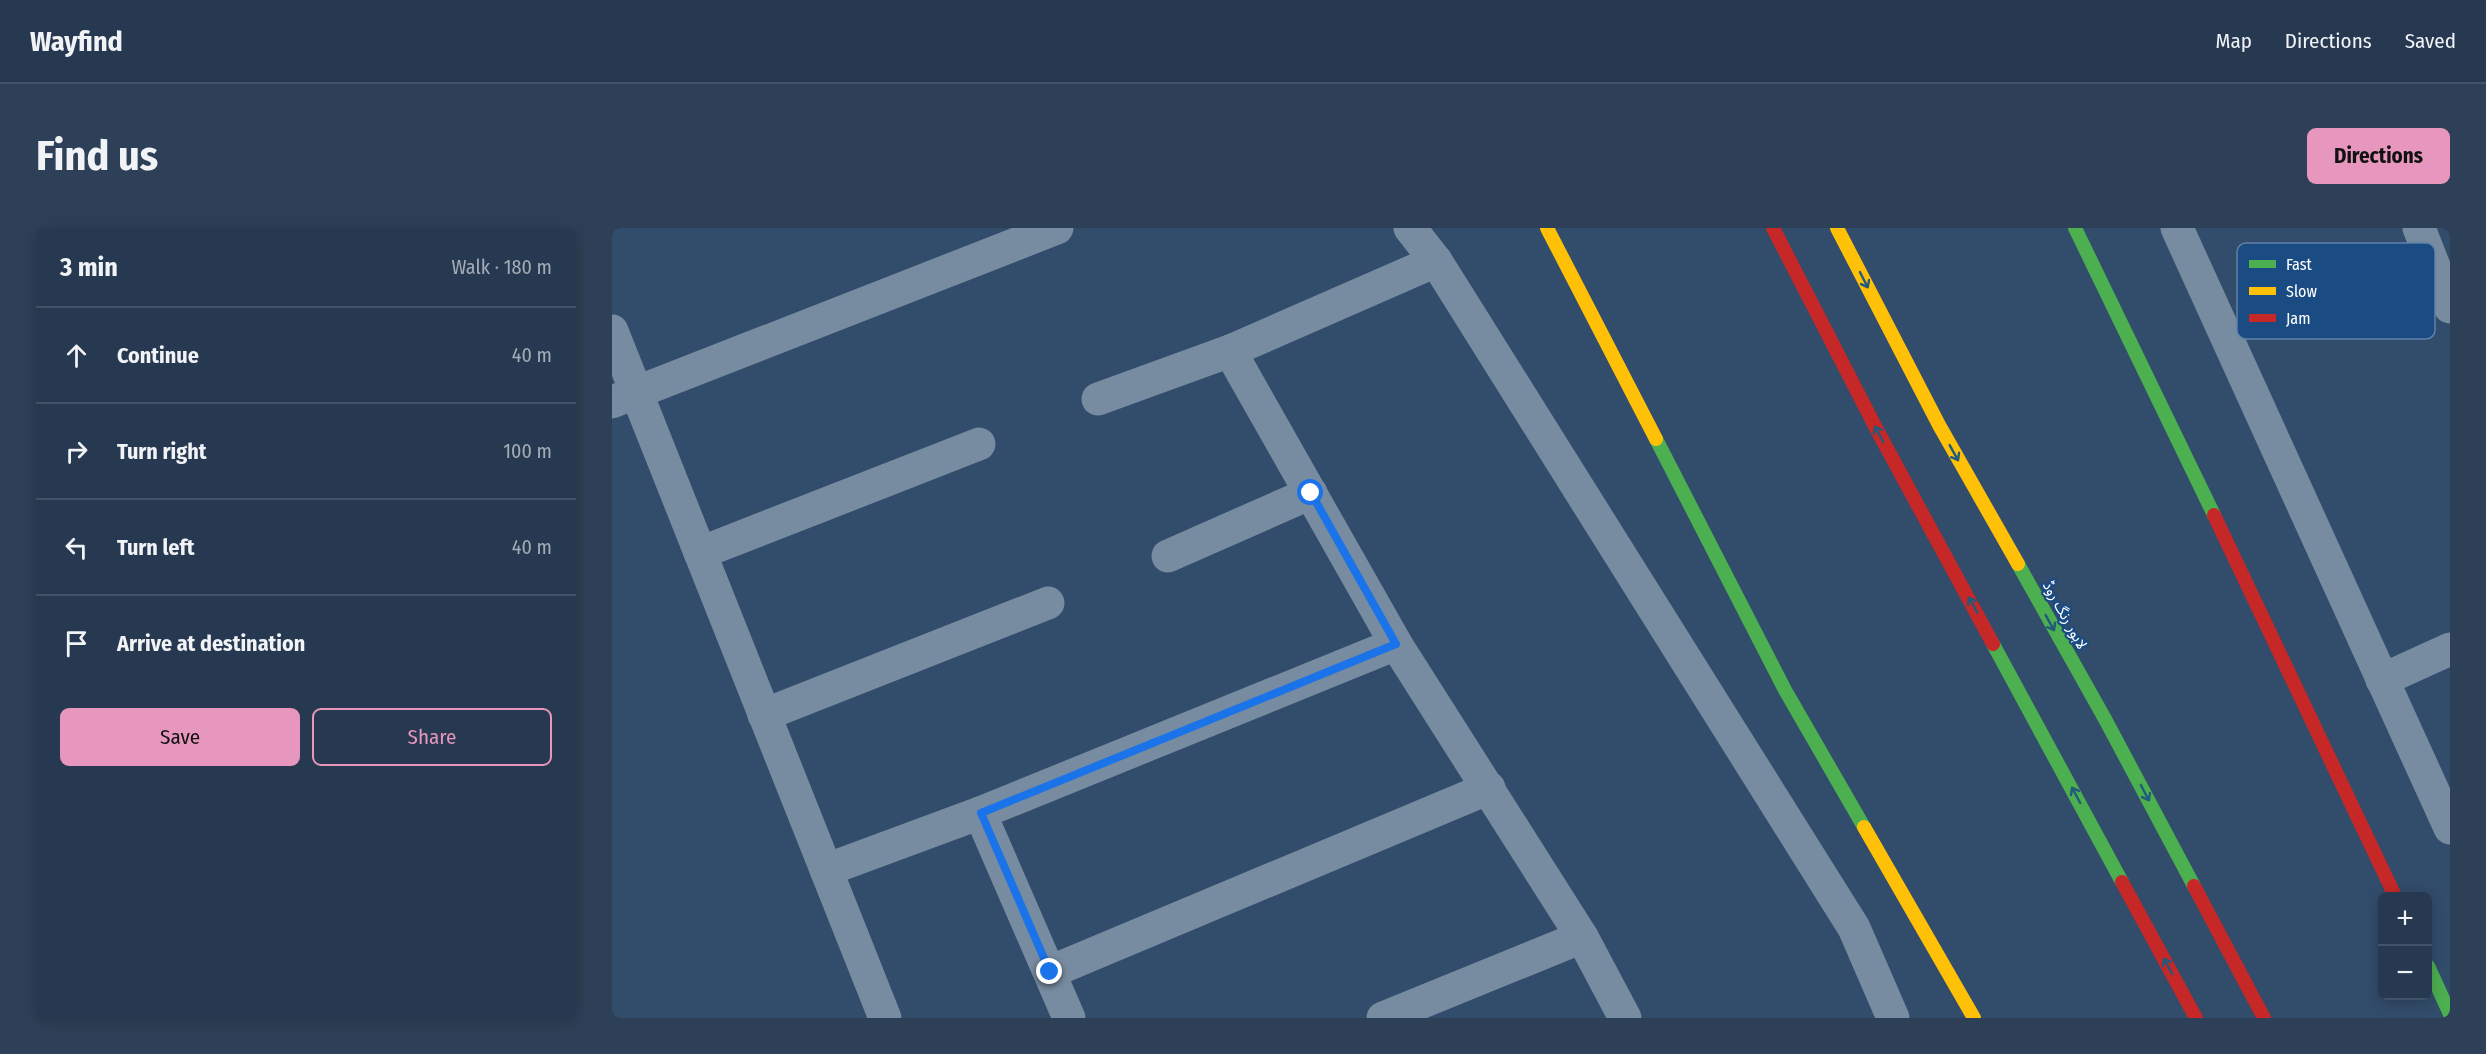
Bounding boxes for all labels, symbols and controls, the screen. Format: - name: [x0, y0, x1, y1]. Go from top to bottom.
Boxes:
- text: Wayfind: [30, 25, 123, 58]
- text: Map: [2215, 28, 2252, 54]
- text: Directions: [2285, 28, 2372, 54]
- text: Saved: [2405, 28, 2456, 54]
- button: Directions: [2307, 128, 2450, 184]
- text: Find us: [36, 131, 158, 181]
- legend: [2237, 243, 2435, 339]
- text: 3 min: [60, 252, 118, 283]
- text: Walk · 180 m: [451, 255, 552, 279]
- text: Fast: [2286, 255, 2313, 274]
- one-way arrow: [1858, 271, 1870, 288]
- text: Slow: [2286, 282, 2317, 301]
- text: Jam: [2286, 309, 2311, 328]
- icon: ahead: [60, 339, 93, 372]
- text: Continue: [117, 342, 199, 369]
- text: 40 m: [512, 343, 552, 367]
- one-way arrow: [1873, 425, 1884, 443]
- icon: right: [60, 435, 93, 468]
- text: Turn right: [117, 438, 206, 465]
- text: 100 m: [503, 439, 552, 463]
- one-way arrow: [1949, 444, 1961, 461]
- route start: [1297, 479, 1323, 505]
- icon: left: [60, 531, 93, 564]
- text: Turn left: [117, 534, 195, 561]
- text: 40 m: [512, 535, 552, 559]
- street label: لاہور رنگ روڈ: [2039, 578, 2091, 652]
- one-way arrow: [1966, 597, 1978, 614]
- one-way arrow: [2045, 613, 2056, 631]
- icon: arrive: [60, 627, 93, 660]
- text: Arrive at destination: [117, 630, 305, 657]
- button: Save: [60, 708, 300, 766]
- button: Share: [312, 708, 552, 766]
- one-way arrow: [2139, 784, 2151, 801]
- one-way arrow: [2070, 786, 2081, 804]
- map controls: [2378, 892, 2432, 1000]
- button: +: [2378, 892, 2432, 946]
- button: −: [2378, 946, 2432, 1000]
- route end: [1036, 958, 1062, 984]
- one-way arrow: [2162, 958, 2173, 976]

